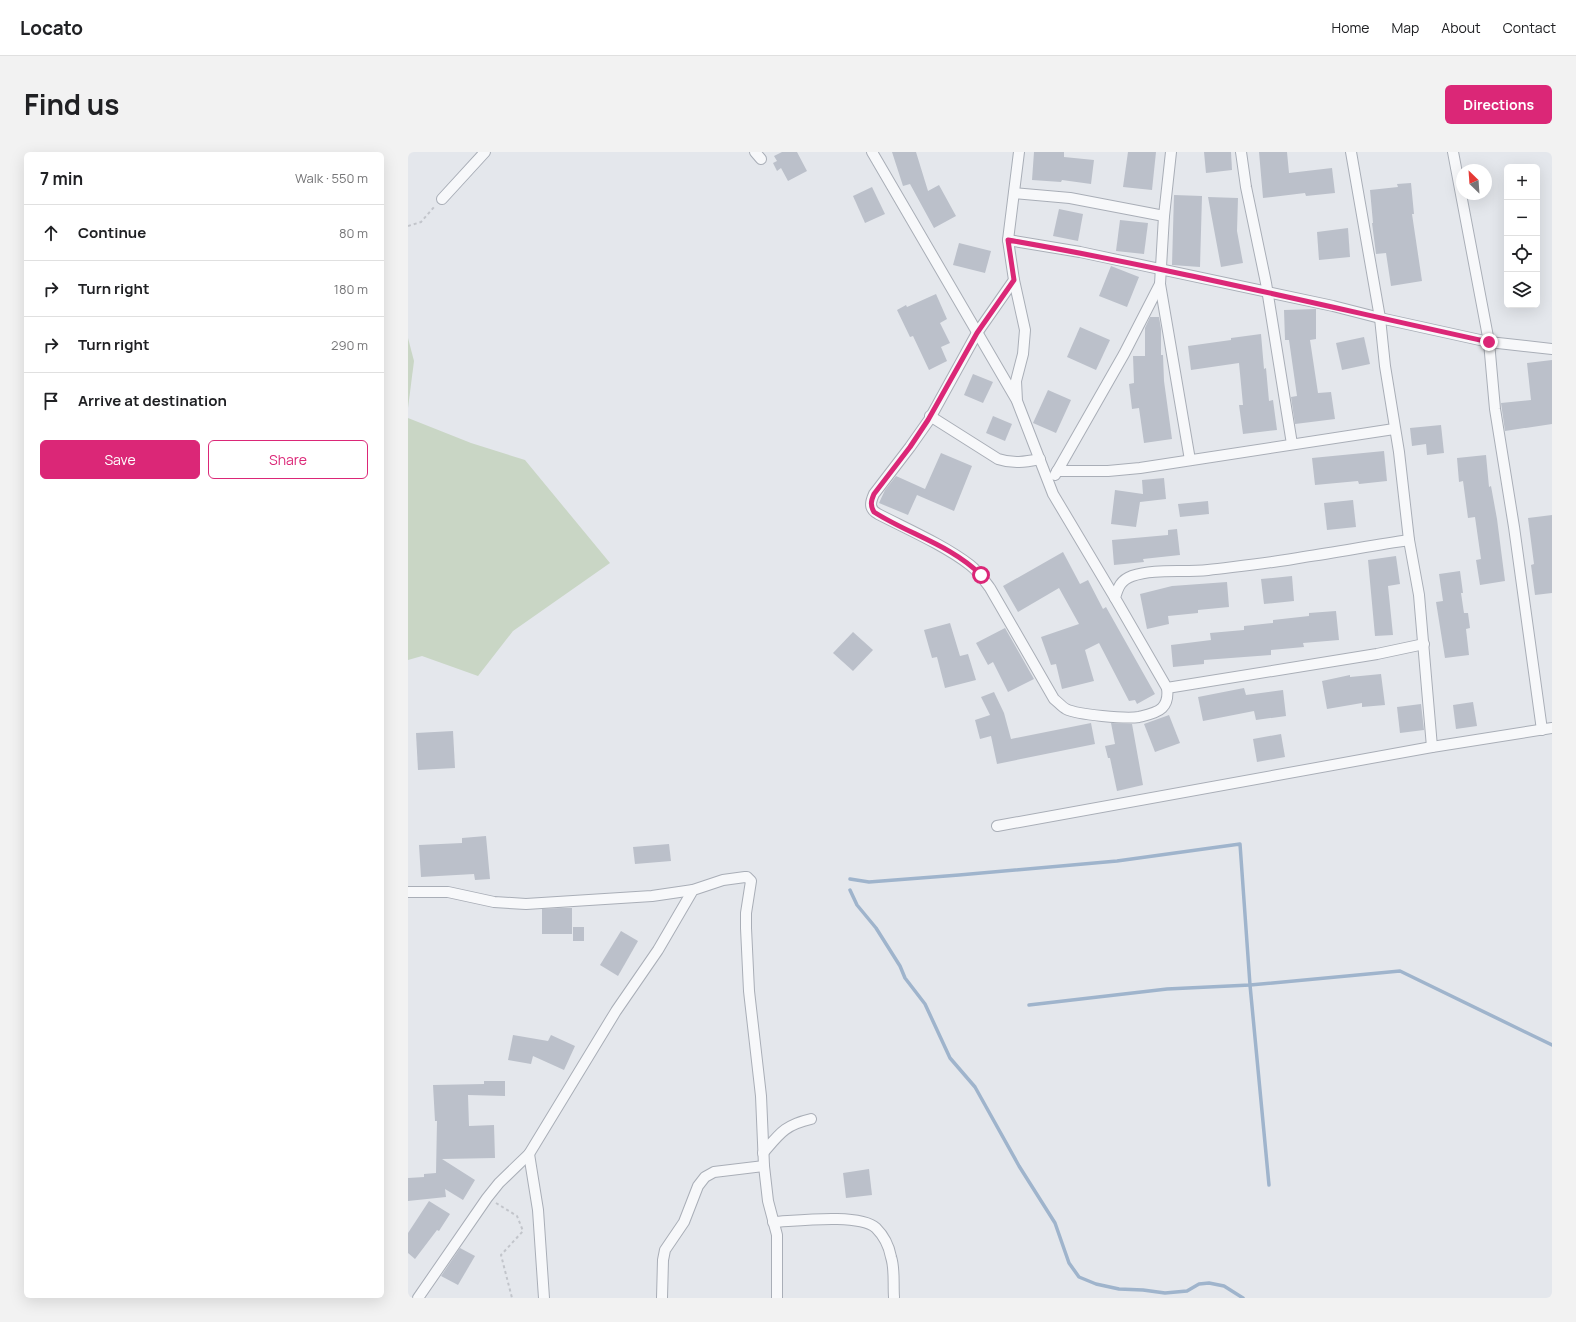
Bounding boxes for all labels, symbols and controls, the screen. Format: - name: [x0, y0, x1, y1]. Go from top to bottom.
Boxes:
- text: Locato: [20, 15, 83, 41]
- text: Home: [1332, 18, 1369, 37]
- text: Map: [1391, 18, 1419, 37]
- text: About: [1441, 18, 1481, 37]
- text: Contact: [1503, 18, 1556, 37]
- text: Find us: [24, 85, 119, 123]
- button: Directions: [1445, 85, 1552, 124]
- north arrow: [1456, 164, 1492, 200]
- map controls: [1504, 164, 1540, 308]
- button: +: [1504, 164, 1540, 200]
- text: 7 min: [40, 167, 83, 190]
- text: Walk · 550 m: [295, 169, 368, 187]
- button: −: [1504, 200, 1540, 236]
- icon: ahead: [40, 222, 62, 244]
- text: Continue: [78, 222, 146, 243]
- text: 80 m: [339, 224, 368, 242]
- button: locate: [1504, 236, 1540, 272]
- button: layers: [1504, 272, 1540, 308]
- icon: right: [40, 278, 62, 300]
- text: Turn right: [78, 278, 149, 299]
- text: 180 m: [334, 280, 368, 298]
- route end: [1480, 333, 1498, 351]
- icon: right: [40, 334, 62, 356]
- text: Turn right: [78, 334, 149, 355]
- text: 290 m: [331, 336, 368, 354]
- icon: arrive: [40, 390, 62, 412]
- text: Arrive at destination: [78, 390, 227, 411]
- button: Save: [40, 440, 200, 479]
- button: Share: [208, 440, 368, 479]
- route start: [972, 566, 990, 584]

